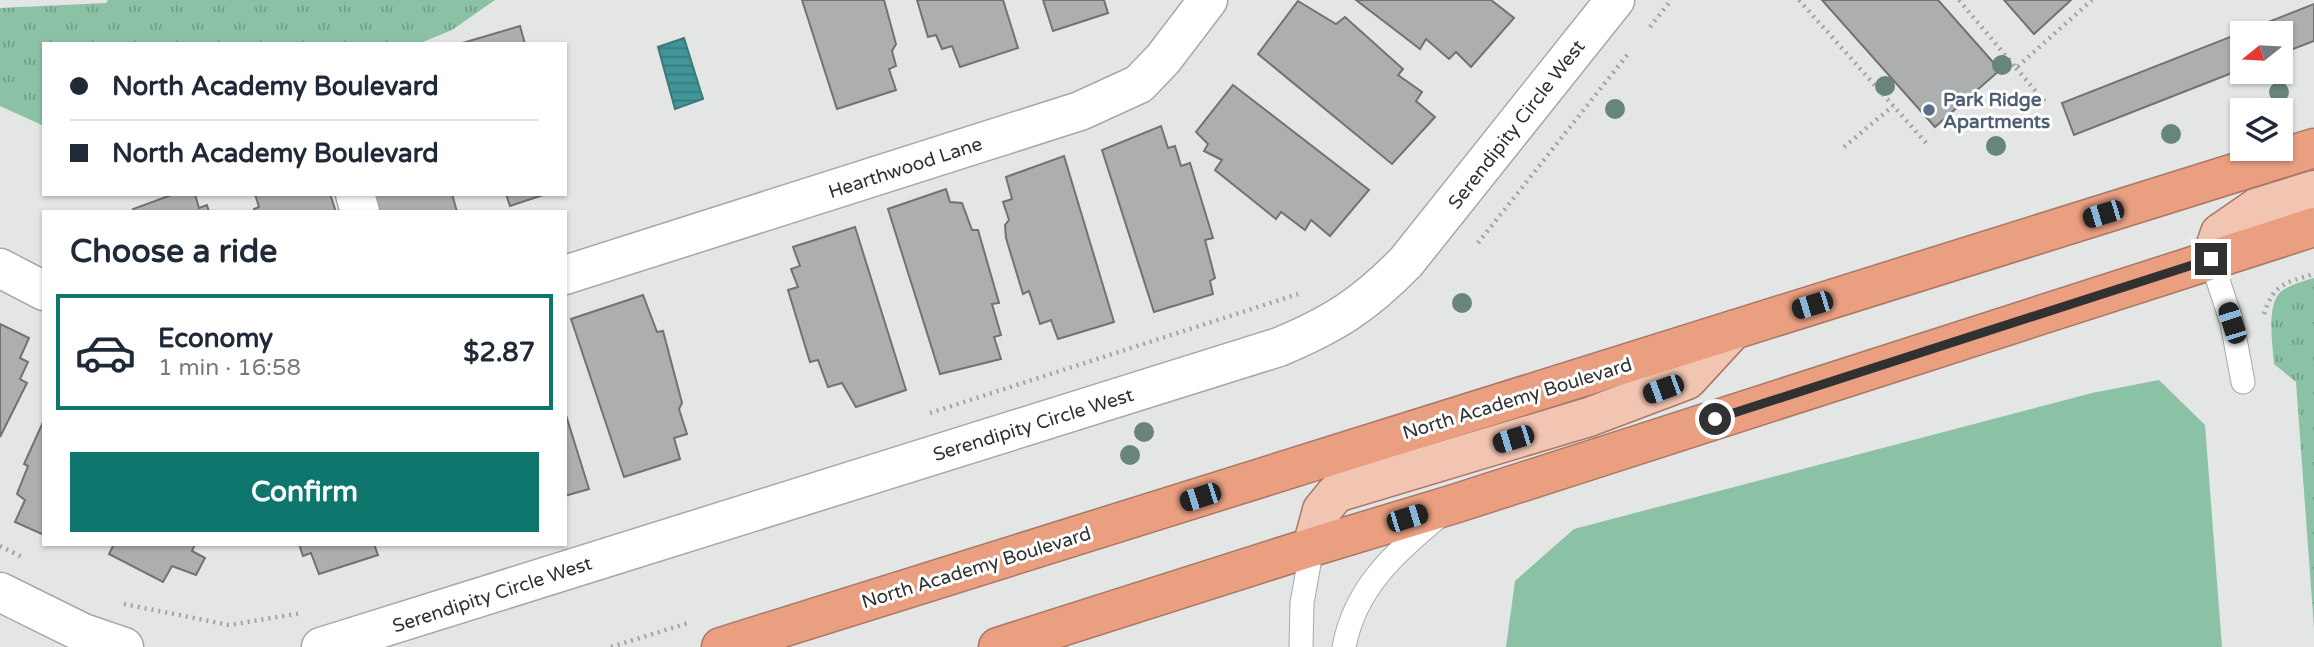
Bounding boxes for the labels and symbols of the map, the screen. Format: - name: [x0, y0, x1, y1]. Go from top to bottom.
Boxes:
- north arrow: [2230, 21, 2292, 84]
- street label: Serendipity Circle West: [1444, 36, 1590, 214]
- place label: Park Ridge Apartments: [1943, 89, 2050, 134]
- marker: Park Ridge Apartments: [1921, 102, 1937, 118]
- street label: Hearthwood Lane: [826, 133, 985, 203]
- car: [2080, 198, 2127, 230]
- route end: [2195, 243, 2227, 275]
- car: [1789, 289, 1836, 321]
- car: [2216, 300, 2249, 346]
- street label: North Academy Boulevard: [1400, 354, 1635, 444]
- car: [1640, 372, 1687, 406]
- street label: Serendipity Circle West: [930, 384, 1136, 466]
- route start: [1699, 403, 1731, 435]
- car: [1490, 423, 1537, 455]
- car: [1177, 481, 1224, 513]
- car: [1384, 502, 1431, 534]
- street label: North Academy Boulevard: [859, 523, 1094, 613]
- street label: Serendipity Circle West: [390, 552, 595, 638]

